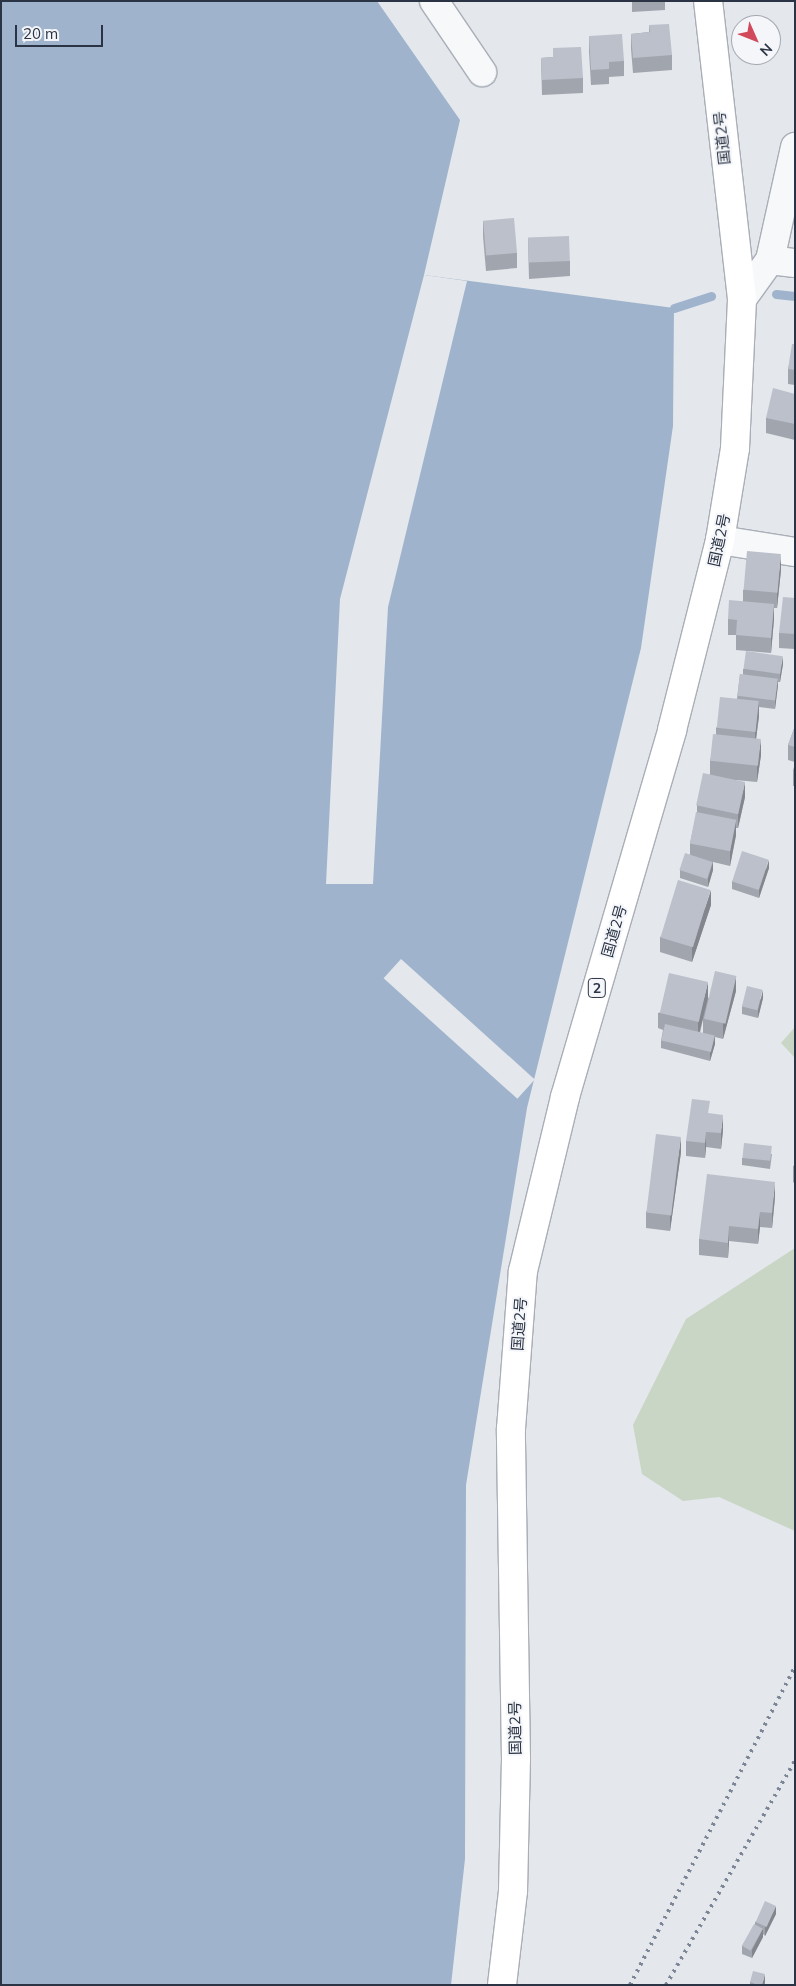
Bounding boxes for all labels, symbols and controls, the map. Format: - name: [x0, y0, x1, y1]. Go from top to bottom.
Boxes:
- scale bar: [18, 15, 105, 47]
- north arrow: [731, 15, 781, 65]
- text: 20 m: [23, 24, 58, 43]
- text: N: [756, 40, 776, 60]
- street label: 国道2号: [710, 110, 734, 166]
- street label: 国道2号: [705, 512, 733, 568]
- street label: 国道2号: [598, 903, 630, 959]
- road number: 2: [587, 976, 607, 1000]
- street label: 国道2号: [508, 1296, 530, 1352]
- street label: 国道2号: [506, 1701, 524, 1755]

